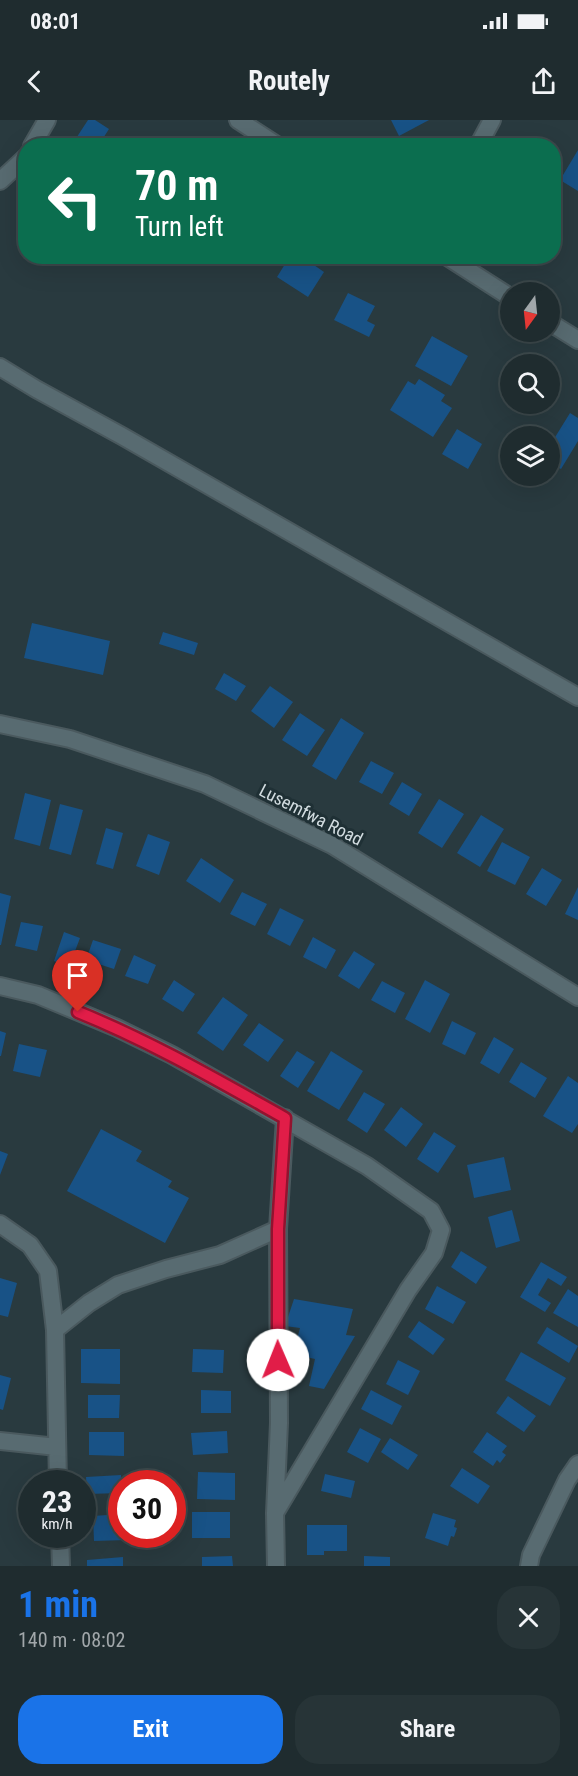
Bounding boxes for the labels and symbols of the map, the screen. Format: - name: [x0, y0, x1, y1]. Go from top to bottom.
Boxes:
- north arrow: [500, 282, 560, 342]
- street label: Lusemfwa Road: [256, 779, 367, 850]
- pin: [52, 950, 103, 1012]
- position arrow: [246, 1328, 310, 1392]
- speed limit sign: 30: [108, 1470, 186, 1548]

